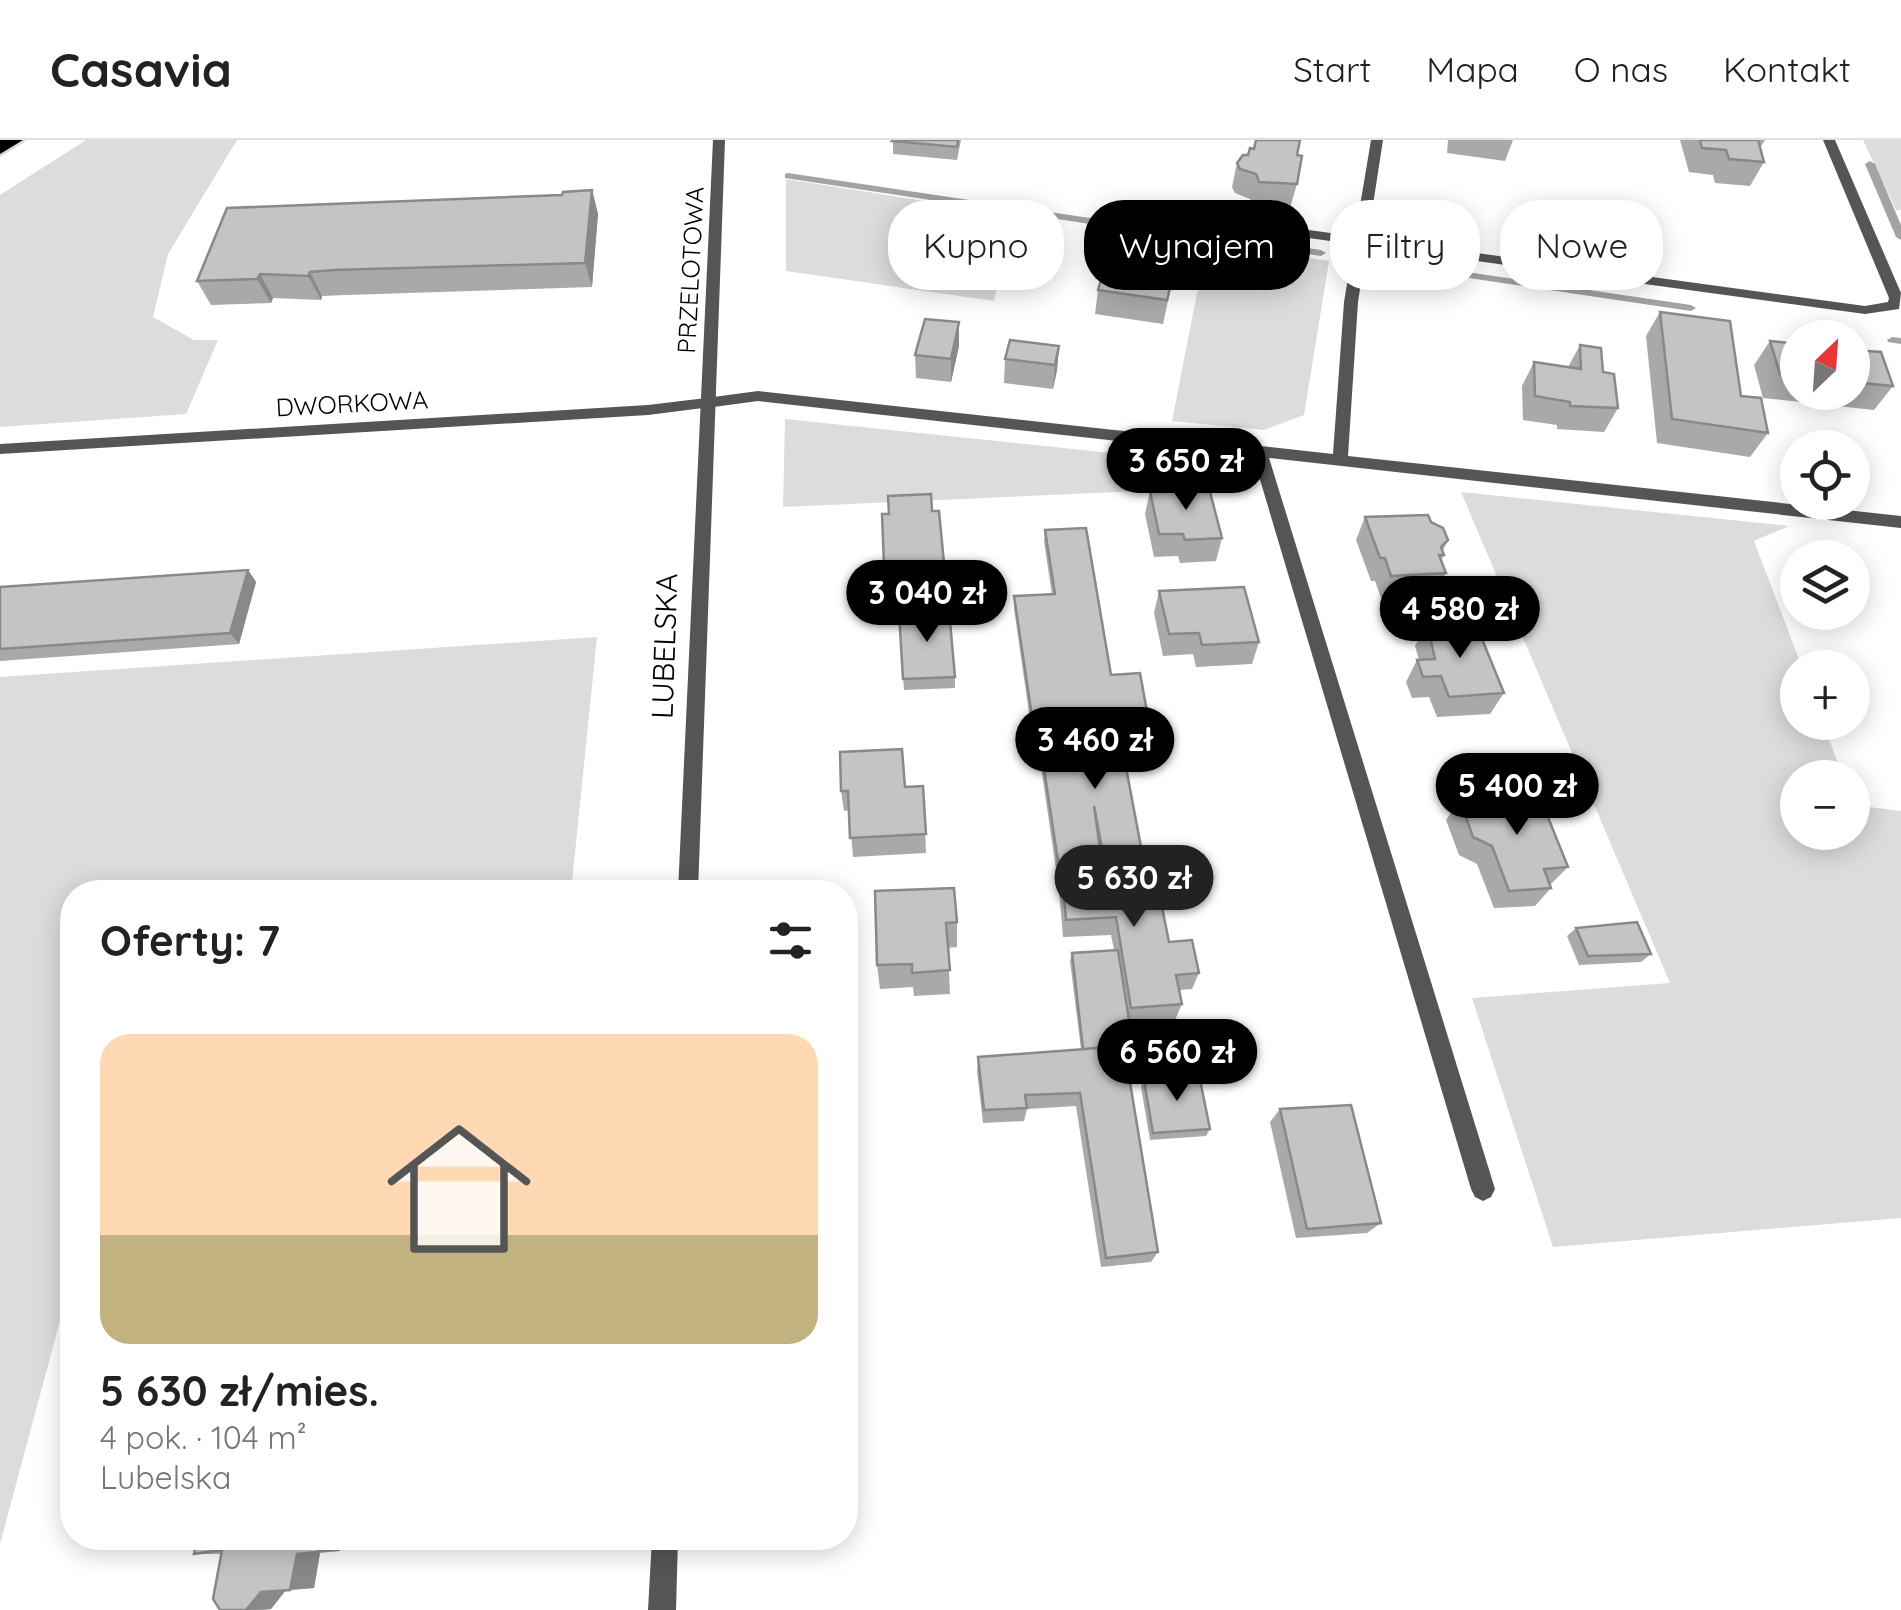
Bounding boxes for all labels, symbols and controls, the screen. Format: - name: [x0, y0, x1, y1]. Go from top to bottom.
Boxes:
- text: Casavia: [50, 39, 232, 99]
- text: Start: [1293, 47, 1371, 91]
- text: Mapa: [1426, 47, 1519, 91]
- text: O nas: [1574, 47, 1668, 91]
- text: Kontakt: [1723, 47, 1851, 91]
- street label: PRZELOTOWA: [670, 186, 710, 354]
- chip: Kupno: [888, 200, 1064, 290]
- chip: Wynajem: [1084, 200, 1310, 290]
- chip: Filtry: [1330, 200, 1480, 290]
- chip: Nowe: [1500, 200, 1663, 290]
- north arrow: [1780, 320, 1870, 410]
- map controls: [1780, 320, 1870, 850]
- street label: DWORKOWA: [275, 384, 429, 422]
- pin: 3 650 zł: [1083, 428, 1289, 513]
- button: locate: [1780, 430, 1870, 520]
- text: 3 650 zł: [1128, 440, 1244, 480]
- button: layers: [1780, 540, 1870, 630]
- pin: 3 040 zł: [824, 560, 1030, 645]
- street label: LUBELSKA: [642, 572, 686, 720]
- text: 3 040 zł: [868, 572, 986, 612]
- pin: 4 580 zł: [1357, 576, 1563, 661]
- text: 4 580 zł: [1402, 588, 1518, 628]
- button: +: [1780, 650, 1870, 740]
- pin: 3 460 zł: [992, 707, 1198, 792]
- text: 3 460 zł: [1037, 719, 1153, 759]
- pin: 5 400 zł: [1414, 753, 1620, 838]
- button: −: [1780, 760, 1870, 850]
- text: 5 400 zł: [1458, 765, 1576, 805]
- pin: 5 630 zł: [1031, 845, 1237, 930]
- text: 5 630 zł: [1076, 857, 1192, 897]
- icon: filters: [763, 913, 818, 968]
- text: Oferty: 7: [100, 914, 280, 967]
- pin: 6 560 zł: [1074, 1019, 1280, 1104]
- text: 6 560 zł: [1119, 1031, 1235, 1071]
- icon: home: [369, 1099, 549, 1279]
- text: 5 630 zł/mies.: [100, 1364, 379, 1417]
- text: 4 pok. · 104 m²: [100, 1417, 307, 1457]
- text: Lubelska: [100, 1457, 231, 1497]

